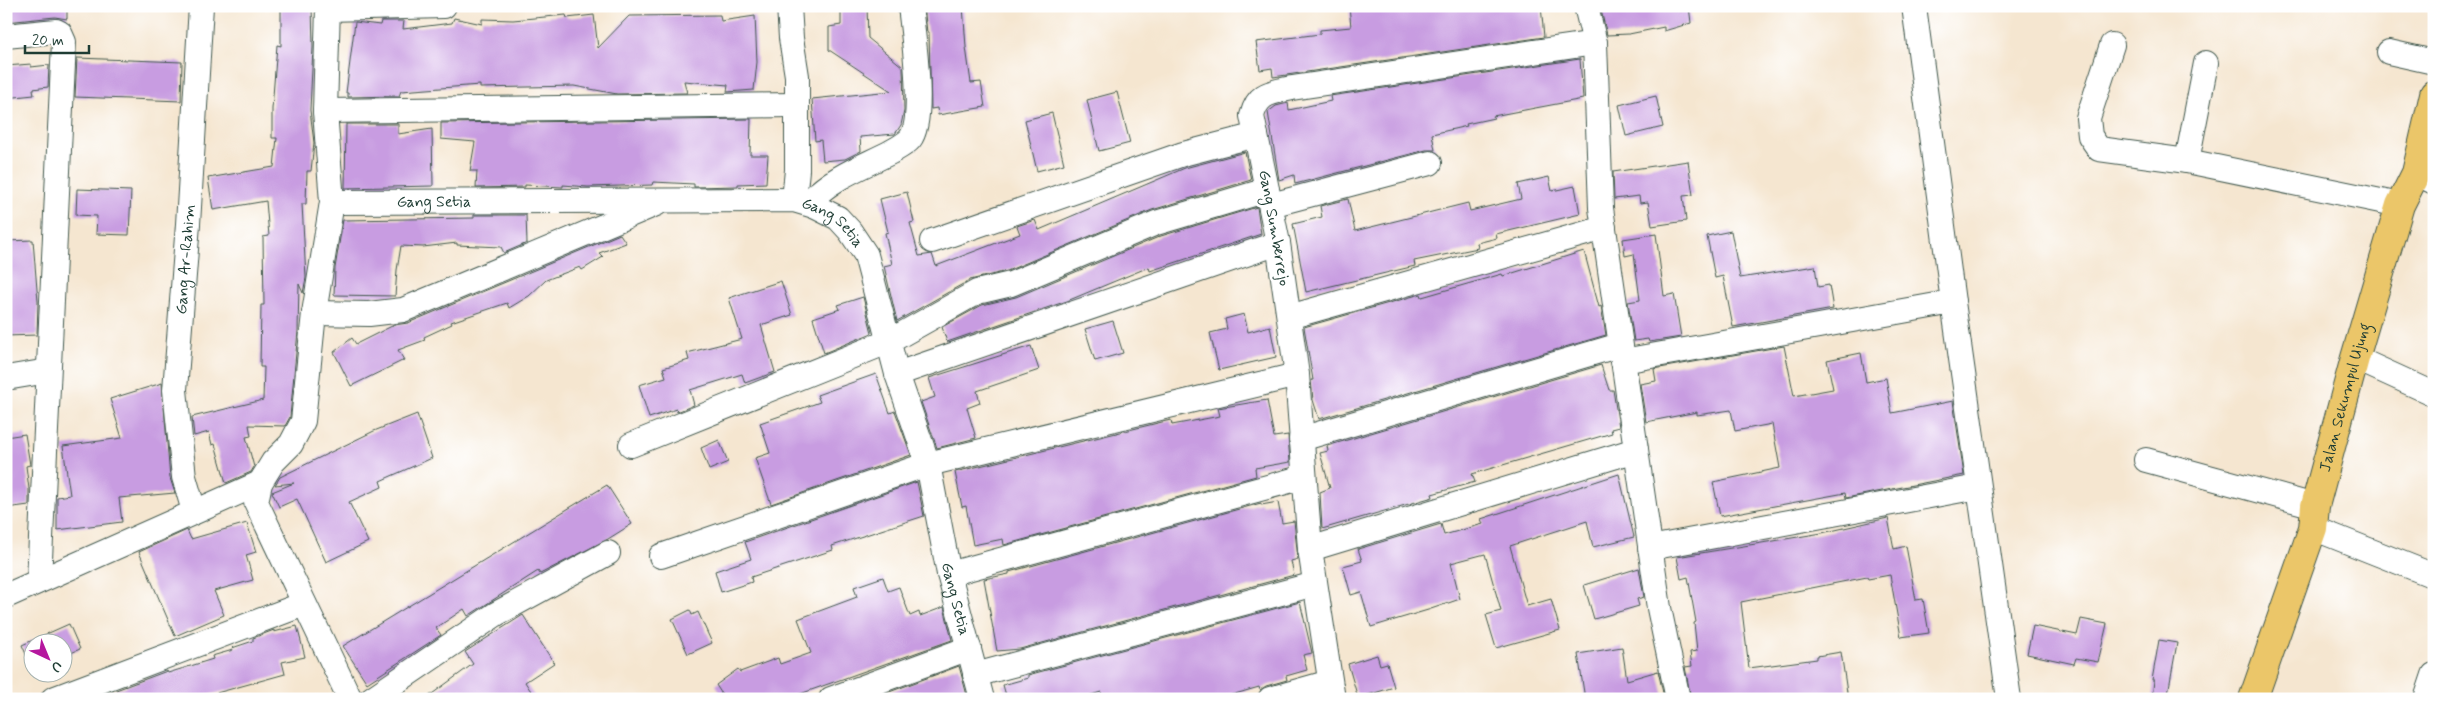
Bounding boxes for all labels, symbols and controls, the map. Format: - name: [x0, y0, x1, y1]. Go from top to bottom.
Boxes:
- scale bar: [25, 22, 89, 54]
- text: 20 m: [32, 31, 64, 51]
- street label: Gang Sumberrejo: [1252, 168, 1295, 288]
- street label: Gang Setia: [397, 191, 471, 213]
- street label: Gang Setia: [799, 192, 869, 252]
- street label: Gang Ar-Rahim: [170, 204, 200, 315]
- street label: Jalan Sekumpul Ujung: [2314, 320, 2376, 474]
- street label: Gang Setia: [936, 561, 975, 637]
- north arrow: [22, 632, 72, 682]
- text: U: [47, 657, 66, 676]

